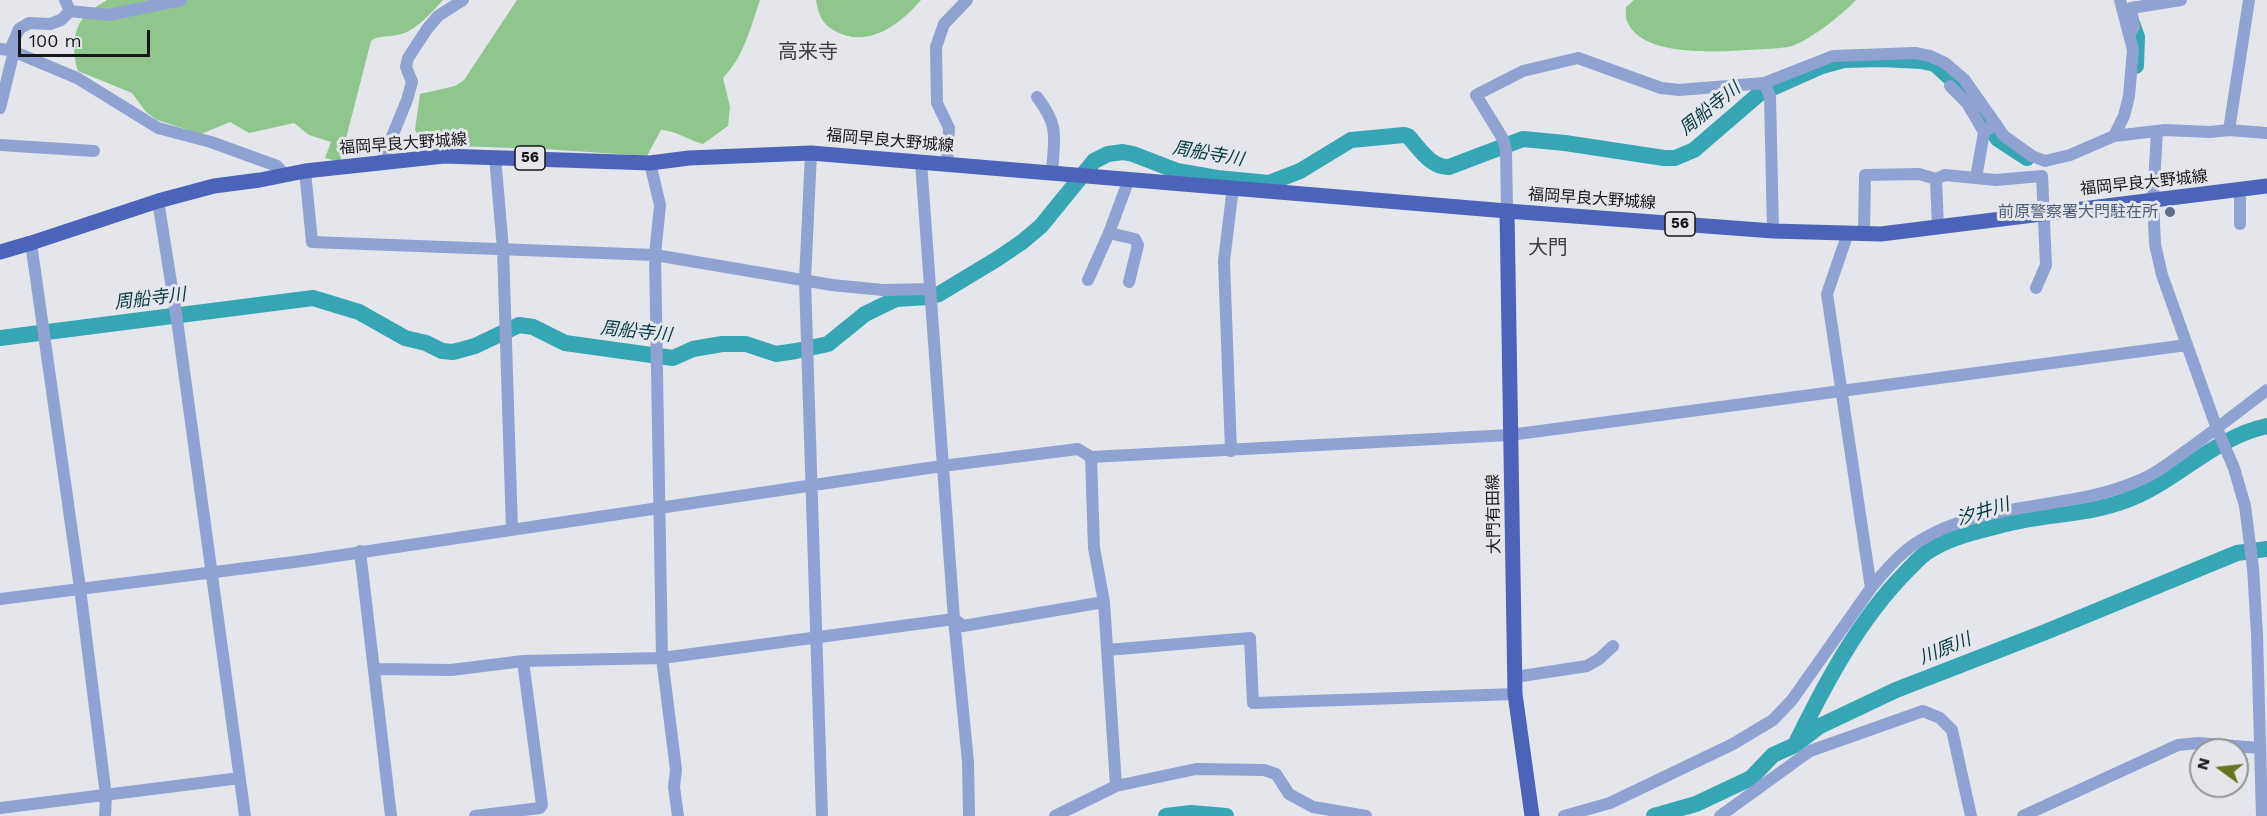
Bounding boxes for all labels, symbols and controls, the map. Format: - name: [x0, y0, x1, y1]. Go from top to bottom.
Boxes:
- scale bar: [21, 18, 153, 56]
- text: 100 m: [29, 30, 82, 51]
- district label: 高来寺: [778, 40, 838, 64]
- water label: 周船寺川: [1675, 78, 1745, 140]
- street label: 福岡早良大野城線: [825, 126, 955, 156]
- street label: 福岡早良大野城線: [338, 130, 468, 158]
- water label: 周船寺川: [1171, 137, 1245, 171]
- road number: 56: [515, 146, 545, 170]
- street label: 福岡早良大野城線: [2079, 167, 2209, 199]
- street label: 福岡早良大野城線: [1527, 185, 1657, 213]
- place label: 前原警察署大門駐在所: [1998, 202, 2158, 222]
- marker: 前原警察署大門駐在所: [2163, 205, 2177, 219]
- road number: 56: [1665, 212, 1695, 236]
- district label: 大門: [1528, 236, 1568, 260]
- water label: 周船寺川: [113, 284, 187, 314]
- water label: 周船寺川: [599, 317, 673, 347]
- street label: 大門有田線: [1484, 474, 1504, 554]
- water label: 汐井川: [1954, 494, 2012, 530]
- water label: 川原川: [1916, 629, 1974, 669]
- north arrow: [2189, 738, 2249, 798]
- text: N: [2192, 756, 2214, 772]

